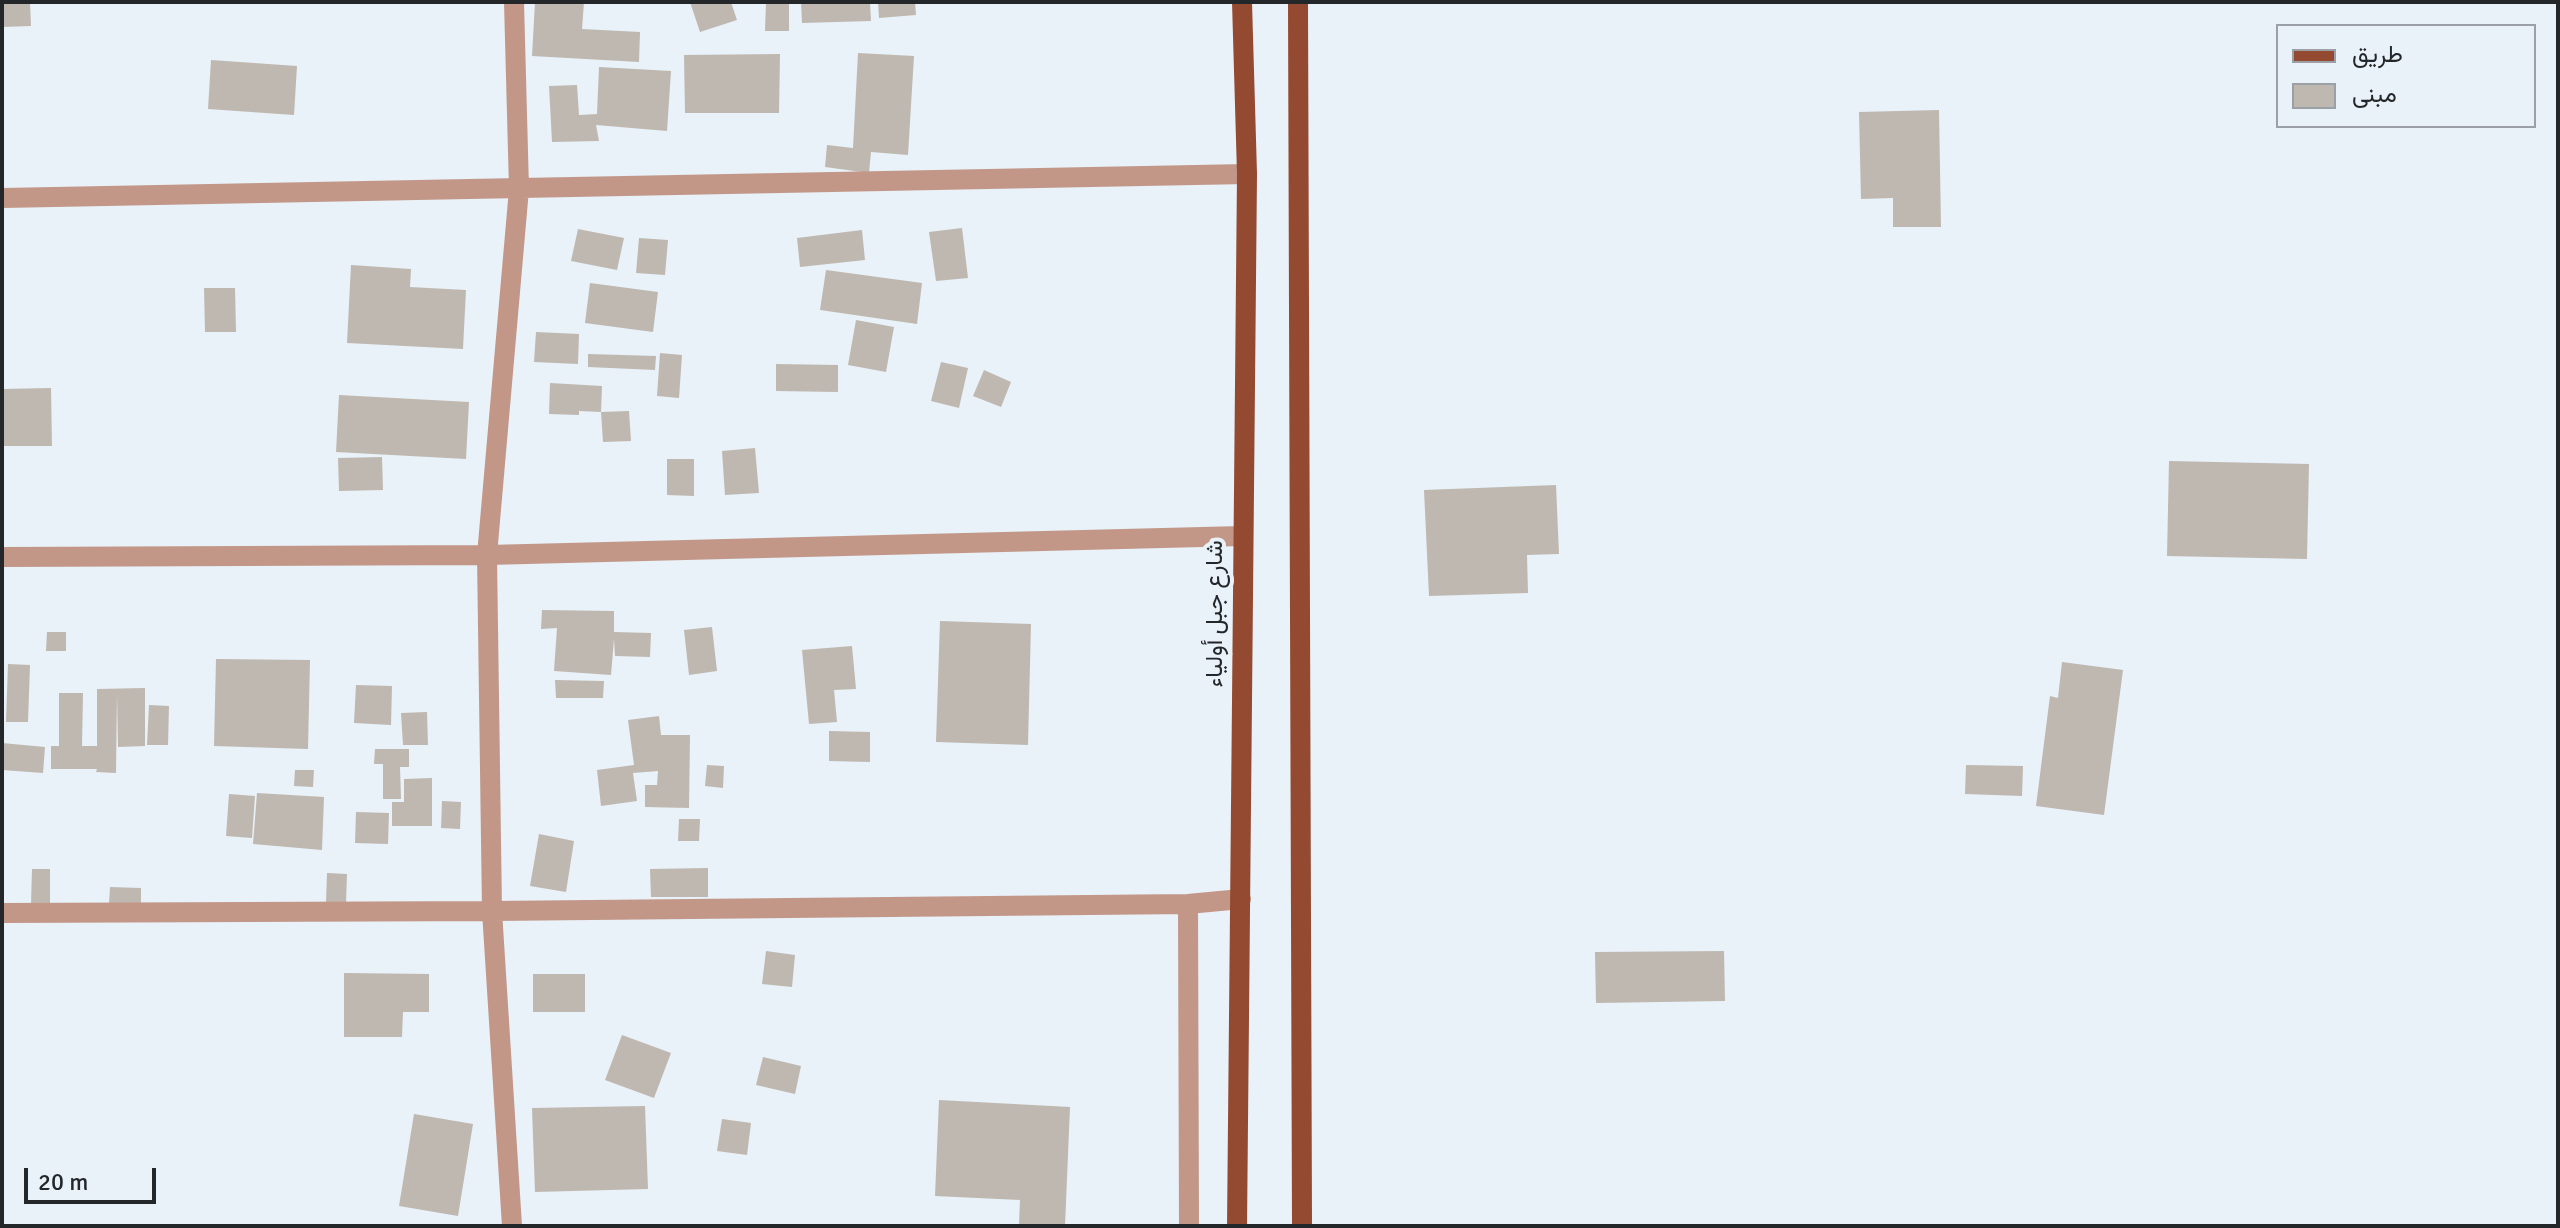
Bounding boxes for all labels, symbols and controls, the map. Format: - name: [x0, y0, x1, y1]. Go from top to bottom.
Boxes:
- legend: [2276, 24, 2536, 128]
- text: طريق: [2352, 39, 2403, 69]
- text: مبنى: [2352, 79, 2397, 109]
- street label: شارع جبل أولياء: [1202, 540, 1230, 688]
- scale bar: [28, 1152, 160, 1202]
- text: 20 m: [38, 1167, 88, 1197]

